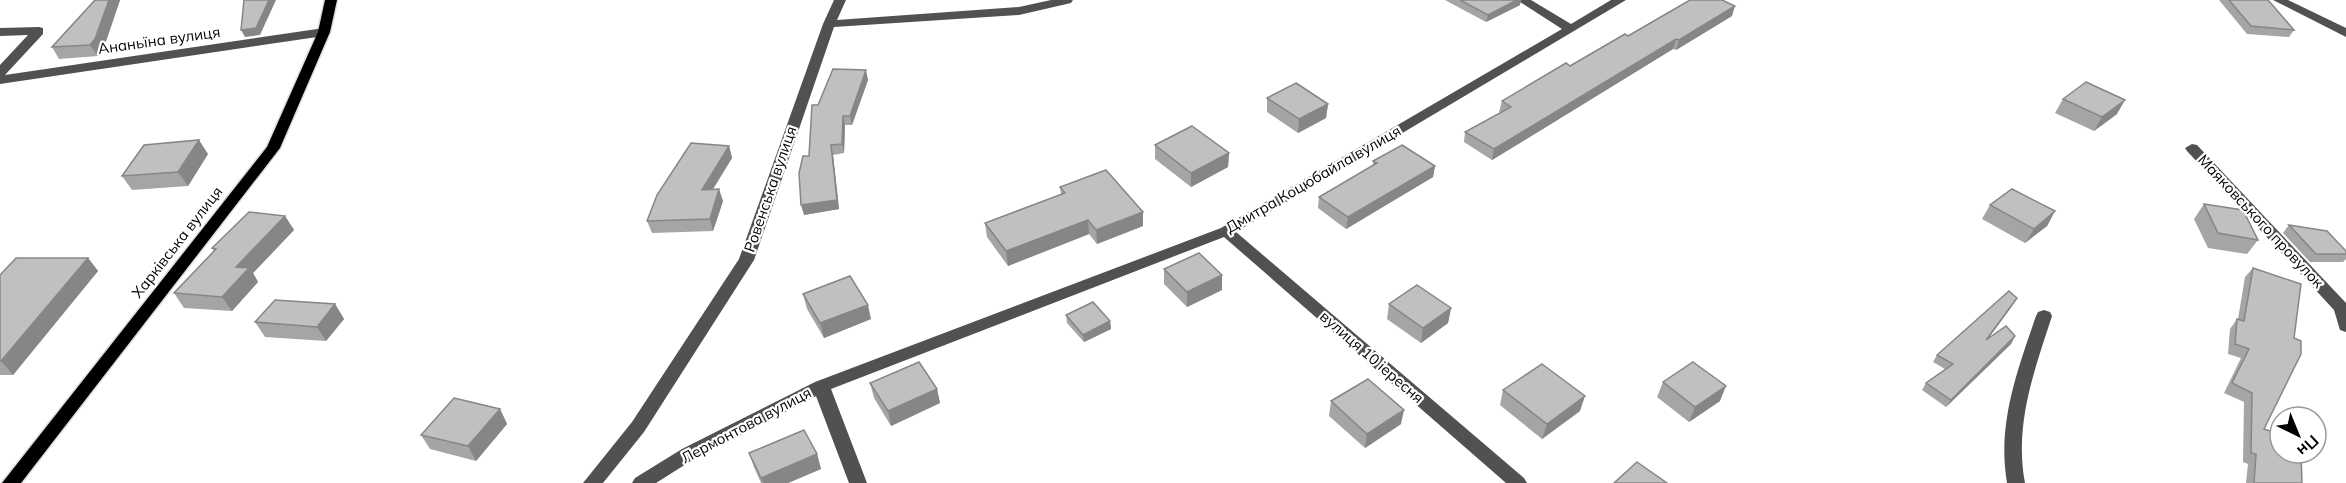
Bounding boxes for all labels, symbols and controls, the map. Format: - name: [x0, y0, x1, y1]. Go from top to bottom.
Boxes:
- street label: Ананьїна вулиця: [97, 22, 221, 58]
- street label: Дмитра Коцюбайла вулиця: [1222, 121, 1404, 237]
- street label: Ровенська вулиця: [740, 124, 800, 254]
- street label: Маяковського провулок: [2194, 150, 2329, 292]
- street label: Харківська вулиця: [128, 182, 226, 302]
- street label: вулиця 10 іересня: [1316, 307, 1428, 407]
- street label: Лермонтова вулиця: [678, 383, 814, 467]
- north arrow: [2268, 405, 2328, 465]
- text: Пн: [2293, 431, 2323, 461]

